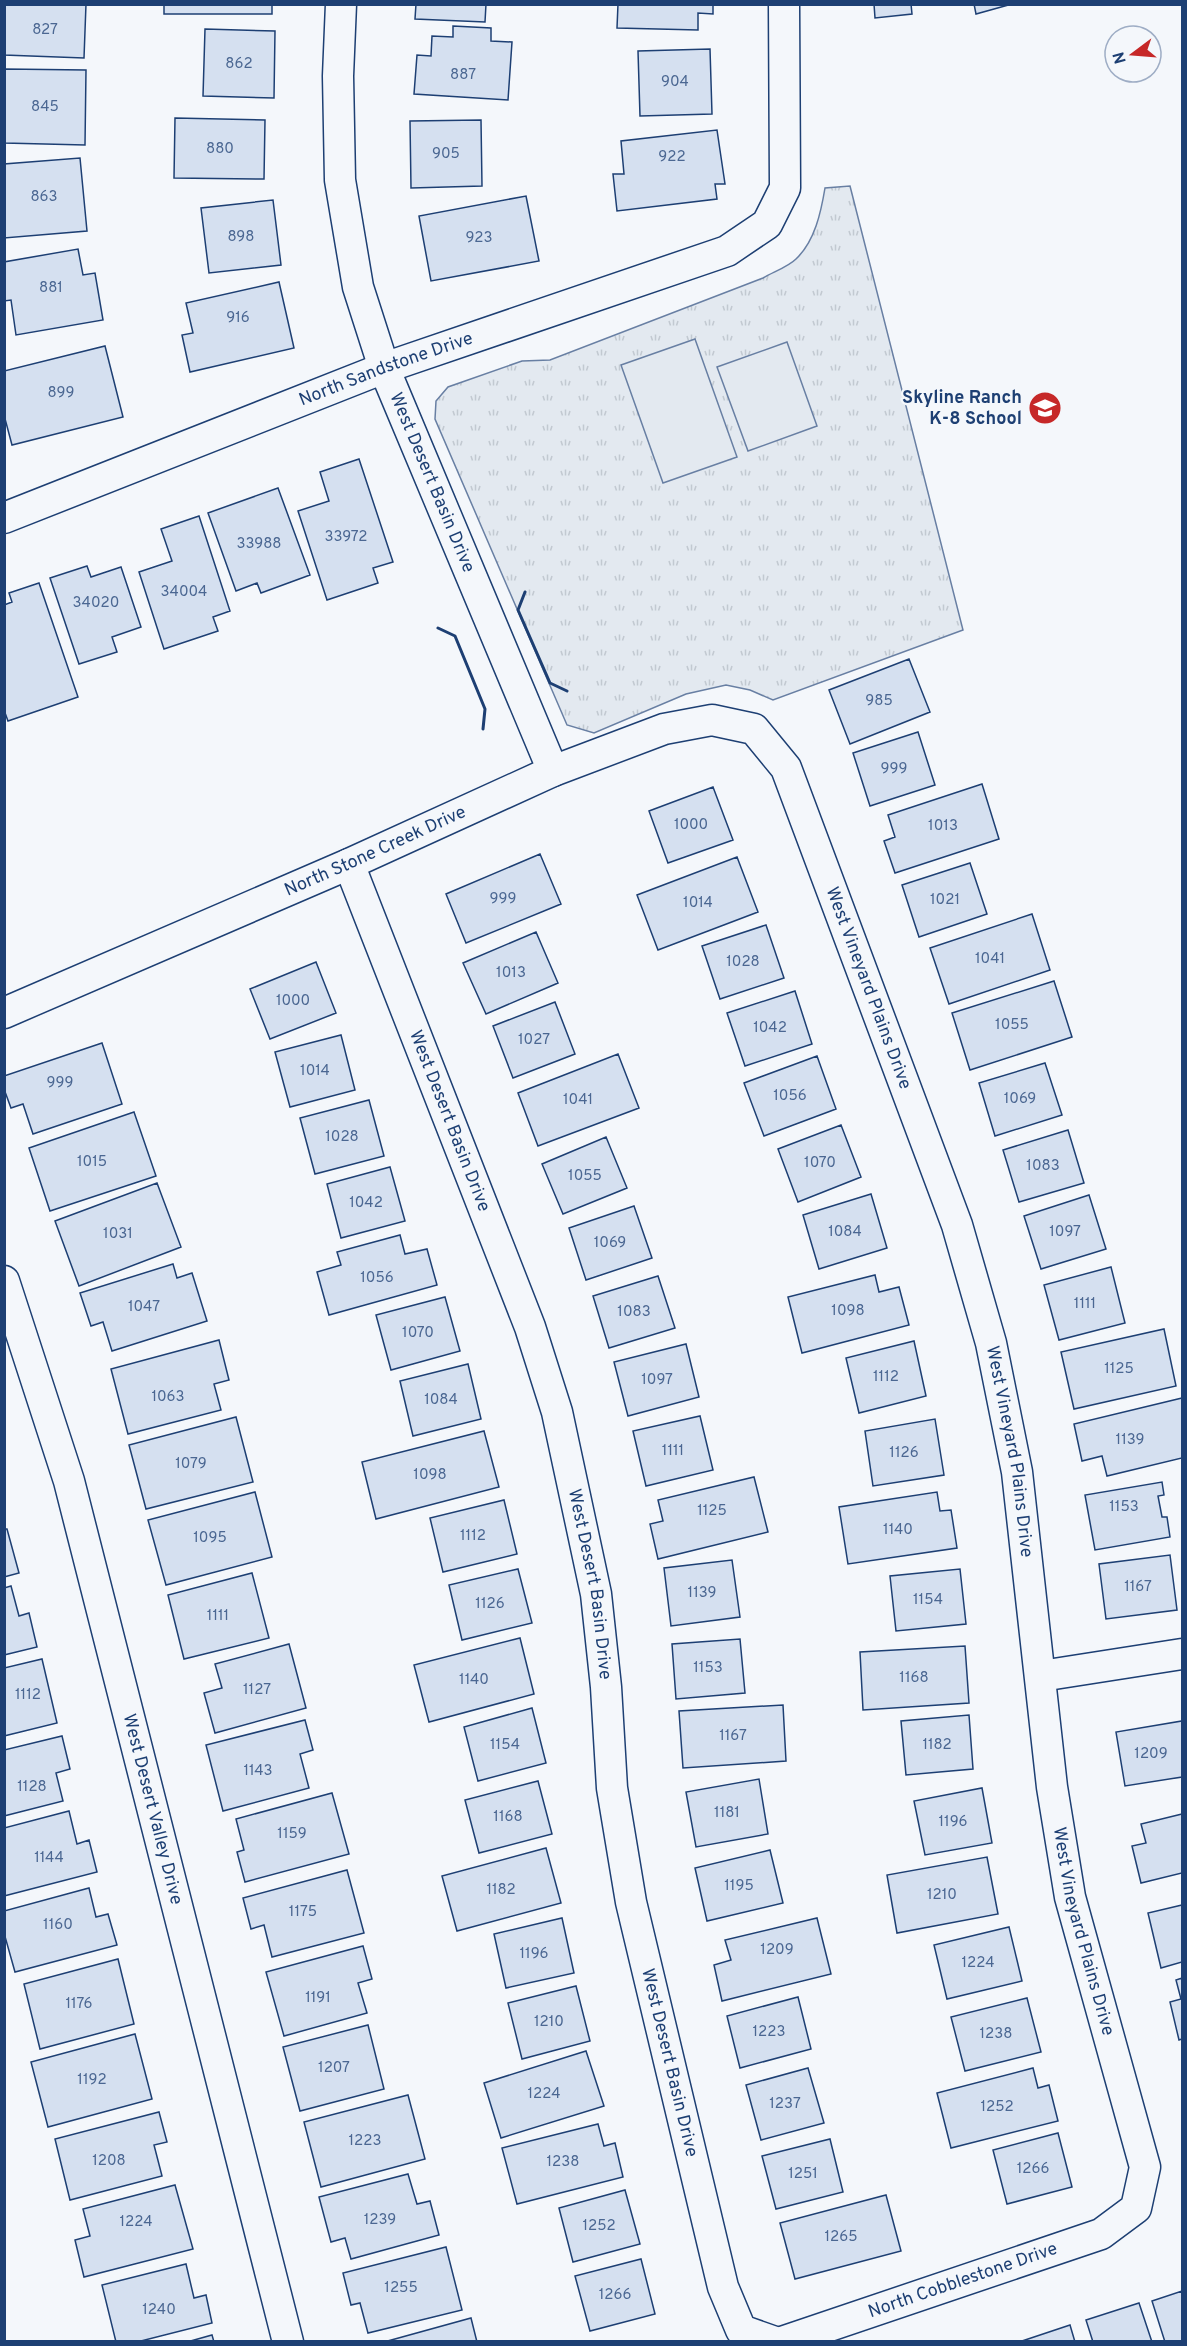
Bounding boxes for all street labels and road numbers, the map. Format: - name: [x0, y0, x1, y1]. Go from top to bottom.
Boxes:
- street label: North Sandstone Drive: [296, 327, 476, 412]
- street label: West Desert Basin Drive: [384, 389, 480, 576]
- street label: North Stone Creek Drive: [281, 801, 470, 902]
- street label: West Vineyard Plains Drive: [820, 884, 917, 1093]
- street label: West Desert Basin Drive: [404, 1027, 495, 1215]
- street label: West Vineyard Plains Drive: [980, 1344, 1038, 1559]
- street label: West Desert Basin Drive: [562, 1487, 617, 1681]
- street label: West Desert Valley Drive: [117, 1711, 188, 1907]
- street label: West Vineyard Plains Drive: [1047, 1825, 1119, 2038]
- street label: West Desert Basin Drive: [636, 1966, 703, 2159]
- street label: North Cobblestone Drive: [865, 2238, 1061, 2324]

